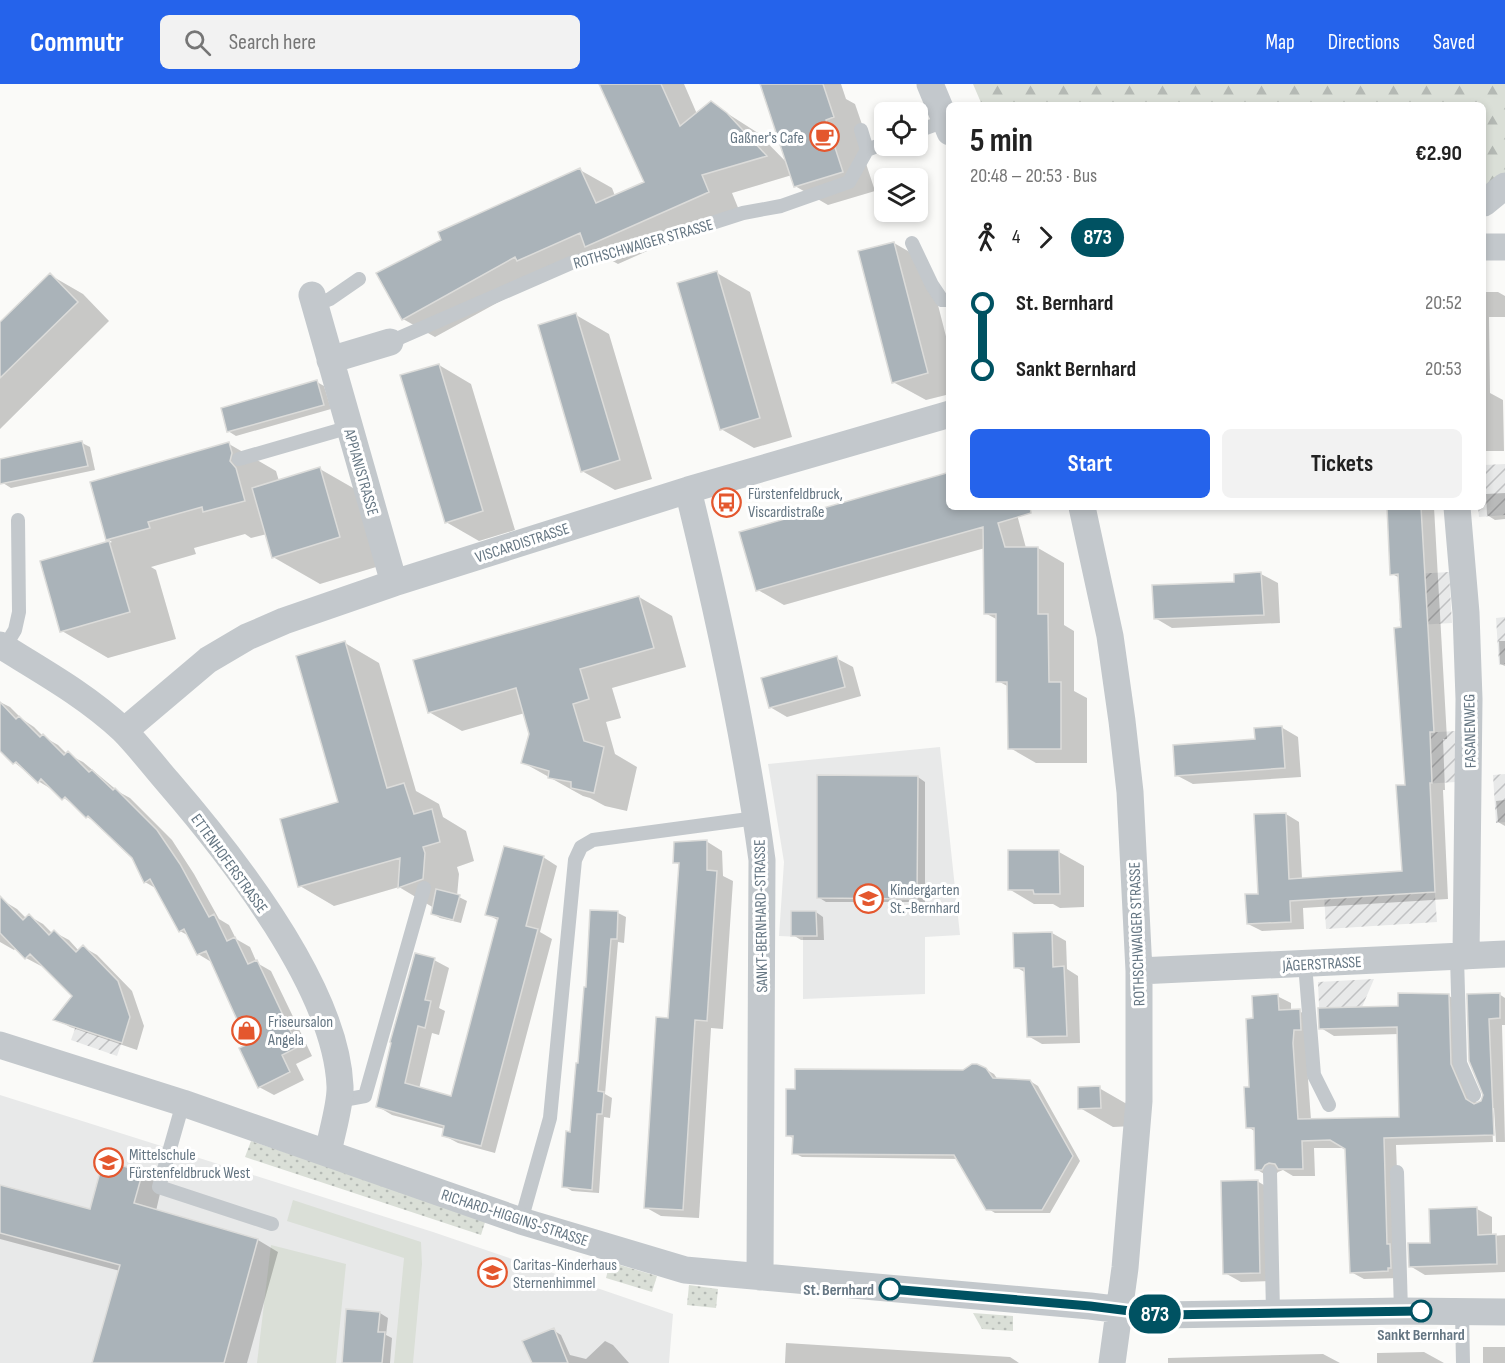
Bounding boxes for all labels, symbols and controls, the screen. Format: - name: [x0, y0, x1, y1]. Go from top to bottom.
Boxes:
- search box: [160, 15, 580, 69]
- text: Commutr: [30, 26, 124, 59]
- icon: search: [181, 26, 214, 59]
- text: Search here: [229, 29, 316, 56]
- text: Map: [1265, 30, 1295, 55]
- text: Directions: [1328, 30, 1400, 55]
- text: Saved: [1433, 30, 1475, 55]
- map controls: [874, 102, 928, 222]
- button: locate: [874, 102, 928, 156]
- cafe icon: Gaßner's Cafe: [809, 121, 841, 153]
- text: 5 min: [970, 121, 1033, 161]
- place label: Gaßner's Cafe: [730, 129, 804, 148]
- text: €2.90: [1415, 140, 1462, 167]
- text: 20:48 – 20:53 · Bus: [970, 164, 1097, 188]
- button: layers: [874, 168, 928, 222]
- street label: ROTHSCHWAIGER STRASSE: [571, 215, 715, 273]
- icon: walk: [970, 221, 1003, 254]
- icon: forward: [1029, 221, 1062, 254]
- text: 4: [1012, 225, 1020, 249]
- text: 873: [1083, 225, 1112, 250]
- text: St. Bernhard: [1016, 290, 1113, 317]
- text: 20:52: [1425, 291, 1462, 315]
- text: Sankt Bernhard: [1016, 356, 1136, 383]
- text: 20:53: [1425, 357, 1462, 381]
- street label: APPIANISTRASSE: [339, 426, 382, 518]
- button: Start: [970, 429, 1210, 498]
- button: Tickets: [1222, 429, 1462, 498]
- place label: Fürstenfeldbruck, Viscardistraße: [748, 485, 843, 522]
- bus stop icon: Fürstenfeldbruck, Viscardistraße: [711, 486, 743, 518]
- street label: VISCARDISTRASSE: [473, 519, 572, 568]
- street label: FASANENWEG: [1460, 694, 1481, 768]
- street label: ETTENHOFERSTRASSE: [186, 811, 271, 917]
- street label: SANKT-BERNHARD-STRASSE: [751, 839, 772, 993]
- street label: ROTHSCHWAIGER STRASSE: [1125, 862, 1150, 1006]
- place label: Kindergarten St.-Bernhard: [890, 881, 960, 918]
- school or university icon: Kindergarten St.-Bernhard: [853, 882, 885, 914]
- street label: JÄGERSTRASSE: [1281, 953, 1362, 976]
- place label: Friseursalon Angela: [267, 1013, 333, 1050]
- shop icon: Friseursalon Angela: [231, 1014, 263, 1046]
- place label: Mittelschule Fürstenfeldbruck West: [129, 1146, 251, 1183]
- school or university icon: Mittelschule Fürstenfeldbruck West: [92, 1147, 124, 1179]
- street label: RICHARD-HIGGINS-STRASSE: [439, 1186, 590, 1251]
- place label: Caritas-Kinderhaus Sternenhimmel: [513, 1256, 617, 1293]
- school or university icon: Caritas-Kinderhaus Sternenhimmel: [476, 1257, 508, 1289]
- marker: St. Bernhard: [879, 1278, 901, 1300]
- place label: St. Bernhard: [803, 1281, 874, 1300]
- line badge: 873: [1120, 1294, 1190, 1334]
- marker: Sankt Bernhard: [1410, 1300, 1432, 1322]
- text: 873: [1141, 1302, 1169, 1327]
- place label: Sankt Bernhard: [1377, 1326, 1465, 1345]

